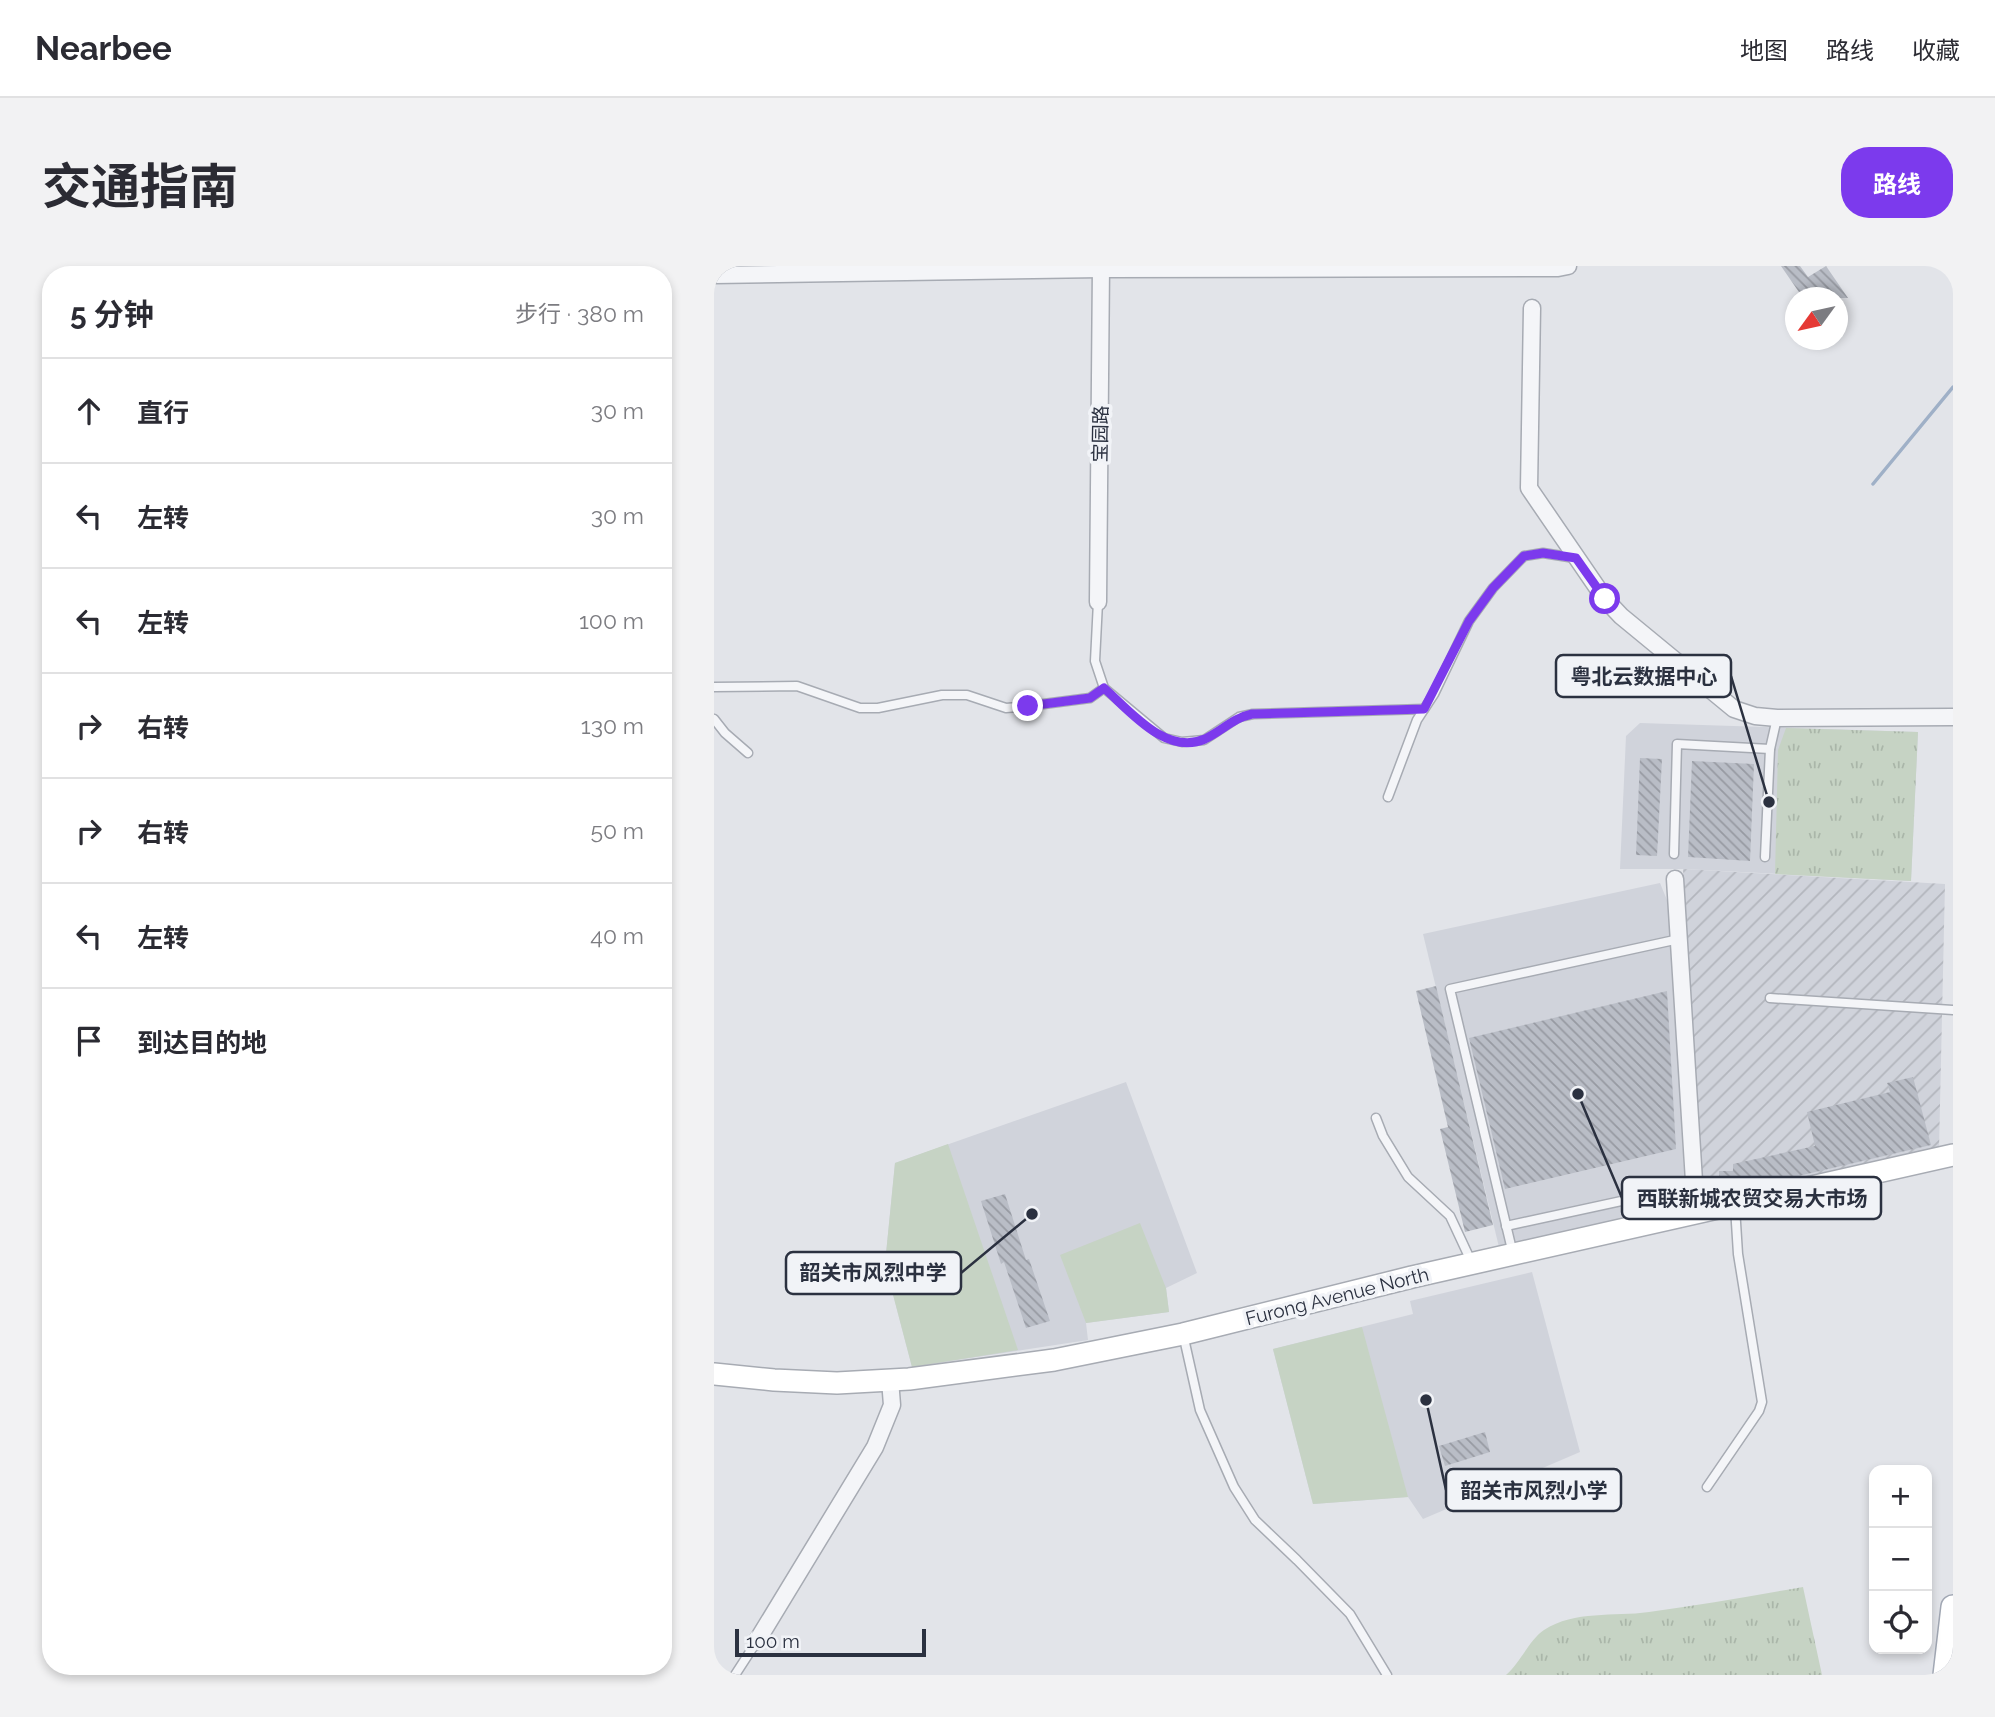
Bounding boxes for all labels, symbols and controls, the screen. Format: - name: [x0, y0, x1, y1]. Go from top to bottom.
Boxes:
- text: Nearbee: [35, 29, 172, 68]
- text: 地图: [1740, 36, 1788, 65]
- text: 路线: [1826, 36, 1874, 65]
- text: 收藏: [1912, 36, 1960, 65]
- button: 路线: [1841, 147, 1953, 218]
- text: 交通指南: [42, 158, 238, 215]
- north arrow: [1785, 287, 1848, 350]
- text: 5 分钟: [70, 297, 154, 332]
- text: 步行 · 380 m: [515, 300, 644, 327]
- icon: ahead: [70, 392, 108, 430]
- text: 30 m: [591, 397, 644, 424]
- text: 直行: [137, 398, 189, 428]
- street label: 宝园路: [1089, 405, 1111, 463]
- icon: left: [70, 497, 108, 535]
- text: 30 m: [591, 502, 644, 529]
- text: 左转: [137, 503, 189, 533]
- route start: [1589, 583, 1620, 614]
- icon: left: [70, 602, 108, 640]
- text: 100 m: [579, 607, 644, 634]
- text: 左转: [137, 608, 189, 638]
- callout: 粤北云数据中心: [1556, 655, 1731, 697]
- text: 粤北云数据中心: [1571, 664, 1718, 689]
- route end: [1012, 690, 1043, 721]
- icon: right: [70, 707, 108, 745]
- text: 130 m: [581, 712, 644, 739]
- text: 右转: [137, 713, 189, 743]
- icon: right: [70, 812, 108, 850]
- text: 50 m: [590, 817, 644, 844]
- text: 右转: [137, 818, 189, 848]
- icon: left: [70, 917, 108, 955]
- text: 40 m: [590, 922, 644, 949]
- text: 左转: [137, 923, 189, 953]
- icon: arrive: [70, 1022, 108, 1060]
- text: 到达目的地: [137, 1028, 267, 1058]
- callout: 西联新城农贸交易大市场: [1622, 1177, 1881, 1219]
- text: 西联新城农贸交易大市场: [1637, 1186, 1868, 1211]
- callout: 韶关市风烈中学: [786, 1252, 961, 1294]
- text: 韶关市风烈中学: [800, 1260, 947, 1285]
- street label: Furong Avenue North: [1243, 1263, 1431, 1329]
- map controls: [1869, 1465, 1932, 1654]
- button: +: [1869, 1465, 1932, 1528]
- callout: 韶关市风烈小学: [1446, 1469, 1621, 1511]
- text: 韶关市风烈小学: [1461, 1478, 1608, 1503]
- button: −: [1869, 1528, 1932, 1591]
- button: locate: [1869, 1591, 1932, 1654]
- scale bar: [735, 1626, 926, 1658]
- text: 100 m: [746, 1630, 800, 1652]

